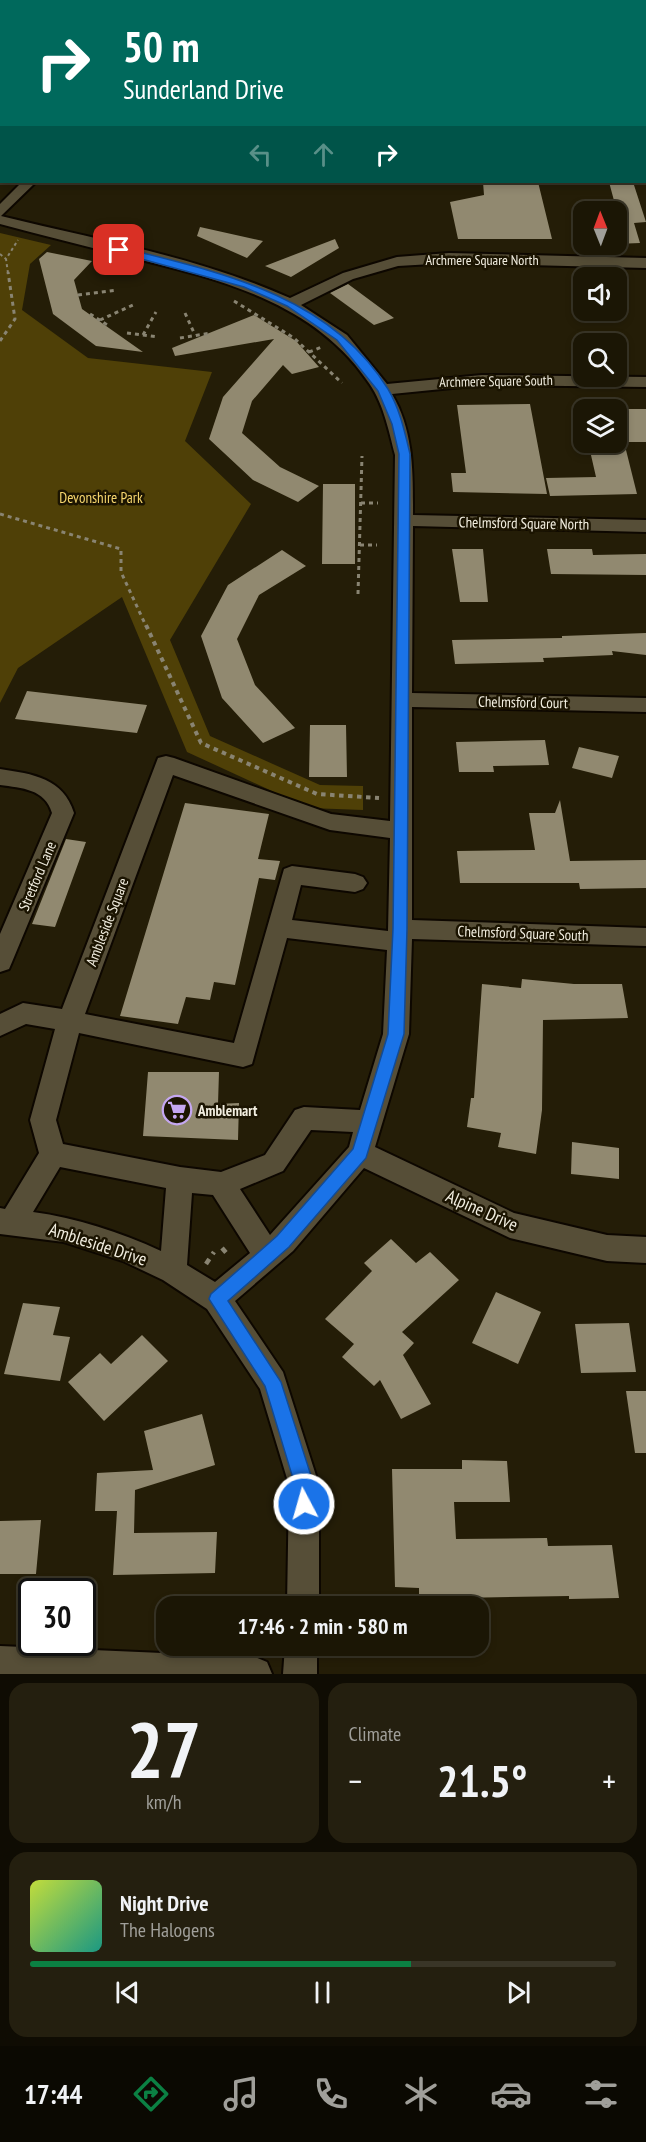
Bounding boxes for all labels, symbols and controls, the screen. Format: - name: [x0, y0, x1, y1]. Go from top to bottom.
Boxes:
- text: 50 m: [123, 19, 200, 74]
- icon: right: [24, 24, 102, 102]
- text: Sunderland Drive: [123, 72, 284, 106]
- icon: left: [244, 138, 277, 171]
- icon: ahead: [307, 138, 340, 171]
- icon: right: [370, 138, 403, 171]
- north arrow: [573, 201, 627, 255]
- map controls: [573, 201, 627, 453]
- pin: [93, 224, 144, 275]
- icon: arrive: [102, 233, 135, 266]
- street label: Archmere Square North: [425, 251, 539, 269]
- button: sound: [573, 267, 627, 321]
- button: search: [573, 333, 627, 387]
- street label: Archmere Square South: [439, 371, 553, 391]
- button: layers: [573, 399, 627, 453]
- park label: Devonshire Park: [59, 488, 143, 507]
- street label: Chelmsford Square North: [459, 512, 589, 534]
- street label: Chelmsford Court: [478, 692, 568, 712]
- street label: Stretford Lane: [14, 838, 60, 914]
- street label: Ambleside Square: [81, 875, 133, 969]
- street label: Chelmsford Square South: [457, 921, 589, 945]
- supermarket icon: Amblemart: [161, 1094, 193, 1126]
- place label: Amblemart: [197, 1101, 258, 1120]
- street label: Alpine Drive: [442, 1184, 522, 1236]
- street label: Ambleside Drive: [46, 1217, 150, 1271]
- position arrow: [272, 1472, 336, 1536]
- speed limit sign: 30: [18, 1578, 96, 1656]
- text: 17:46 · 2 min · 580 m: [237, 1612, 408, 1640]
- text: 27: [126, 1699, 201, 1800]
- text: Climate: [349, 1721, 401, 1747]
- text: 21.5°: [437, 1751, 527, 1809]
- text: −: [349, 1759, 362, 1802]
- text: +: [602, 1759, 616, 1802]
- text: km/h: [146, 1789, 181, 1815]
- text: Night Drive: [120, 1889, 209, 1917]
- text: The Halogens: [120, 1917, 215, 1943]
- icon: previous: [111, 1976, 144, 2009]
- icon: pause: [306, 1976, 339, 2009]
- icon: next: [502, 1976, 535, 2009]
- icon: directions: [130, 2073, 172, 2115]
- icon: music: [220, 2073, 262, 2115]
- icon: phone: [310, 2073, 352, 2115]
- icon: climate: [400, 2073, 442, 2115]
- icon: car: [490, 2073, 532, 2115]
- icon: filters: [580, 2073, 622, 2115]
- text: 17:44: [24, 2077, 82, 2111]

